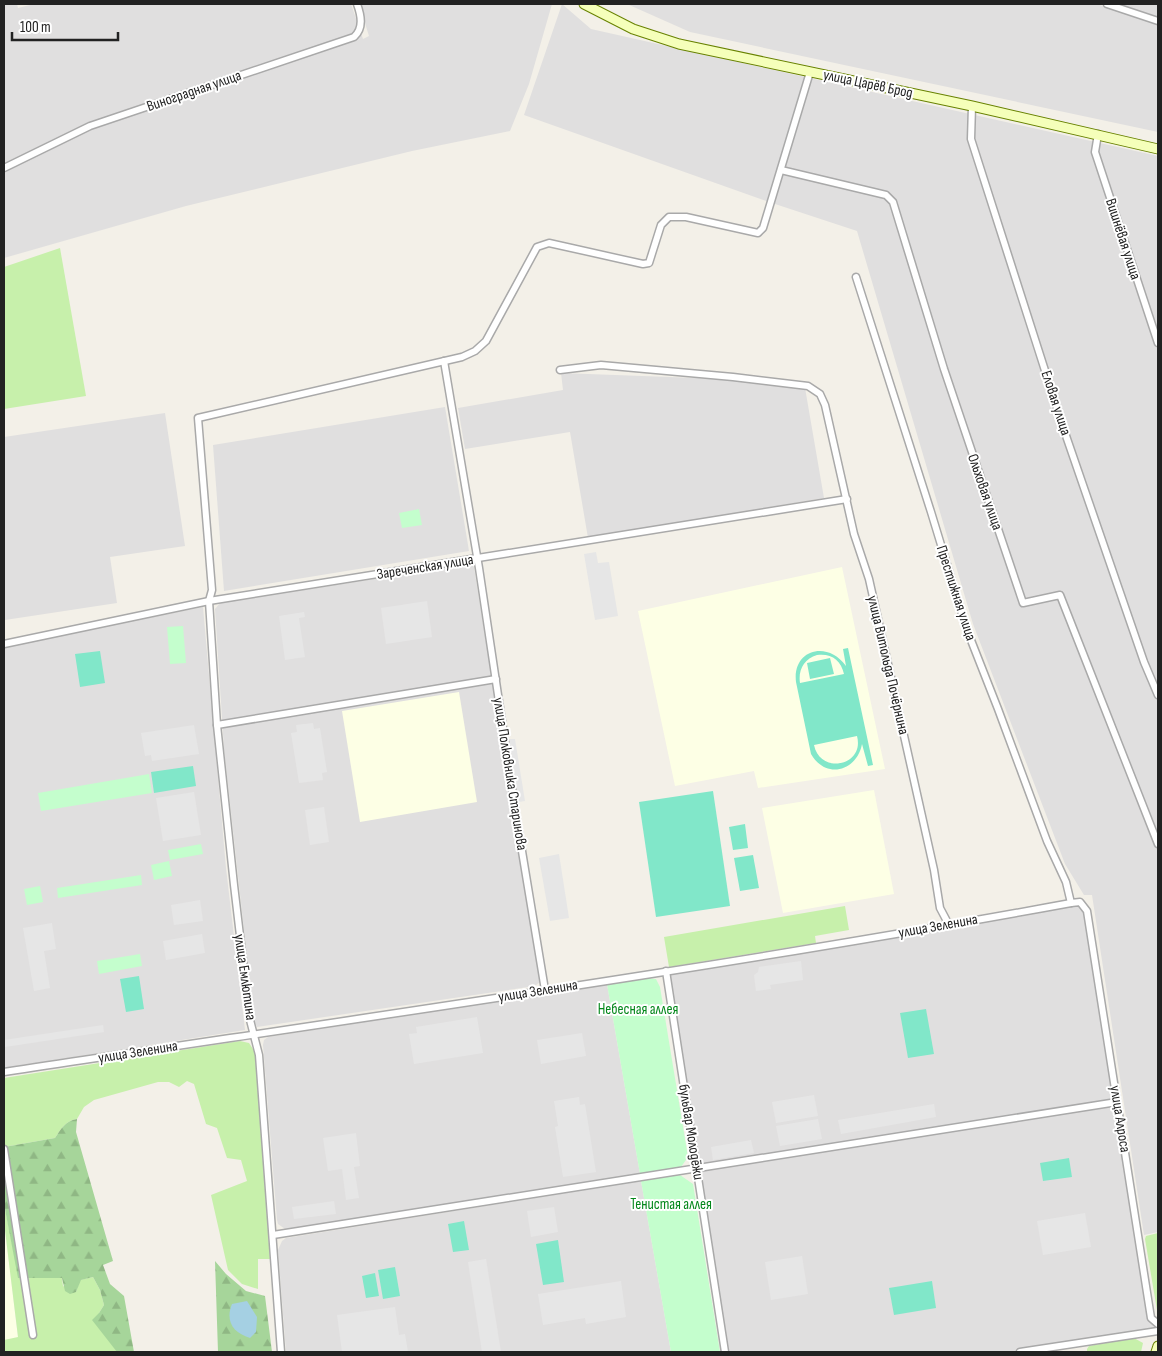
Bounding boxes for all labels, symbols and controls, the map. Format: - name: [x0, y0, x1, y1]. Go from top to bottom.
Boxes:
- scale bar: [12, 10, 119, 42]
- text: 100 m: [20, 18, 51, 37]
- street label: улица Царёв Брод: [821, 65, 915, 103]
- street label: Виноградная улица: [144, 66, 244, 116]
- street label: Вишнёвая улица: [1101, 196, 1145, 282]
- street label: Еловая улица: [1037, 368, 1075, 438]
- street label: Ольховая улица: [963, 451, 1007, 533]
- street label: Престижная улица: [932, 543, 980, 643]
- street label: Зареченская улица: [375, 550, 475, 584]
- street label: улица Витольда Почёрнина: [863, 593, 913, 737]
- street label: улица Полковника Старинова: [489, 696, 532, 852]
- street label: улица Зеленина: [897, 910, 979, 942]
- street label: улица Емлютина: [230, 933, 260, 1022]
- street label: улица Зеленина: [497, 975, 579, 1007]
- park label: Небесная аллея: [598, 1000, 678, 1019]
- street label: улица Зеленина: [97, 1036, 179, 1068]
- street label: бульвар Молодёжи: [674, 1083, 708, 1181]
- street label: улица Алроса: [1105, 1084, 1135, 1154]
- park label: Тенистая аллея: [630, 1195, 712, 1214]

